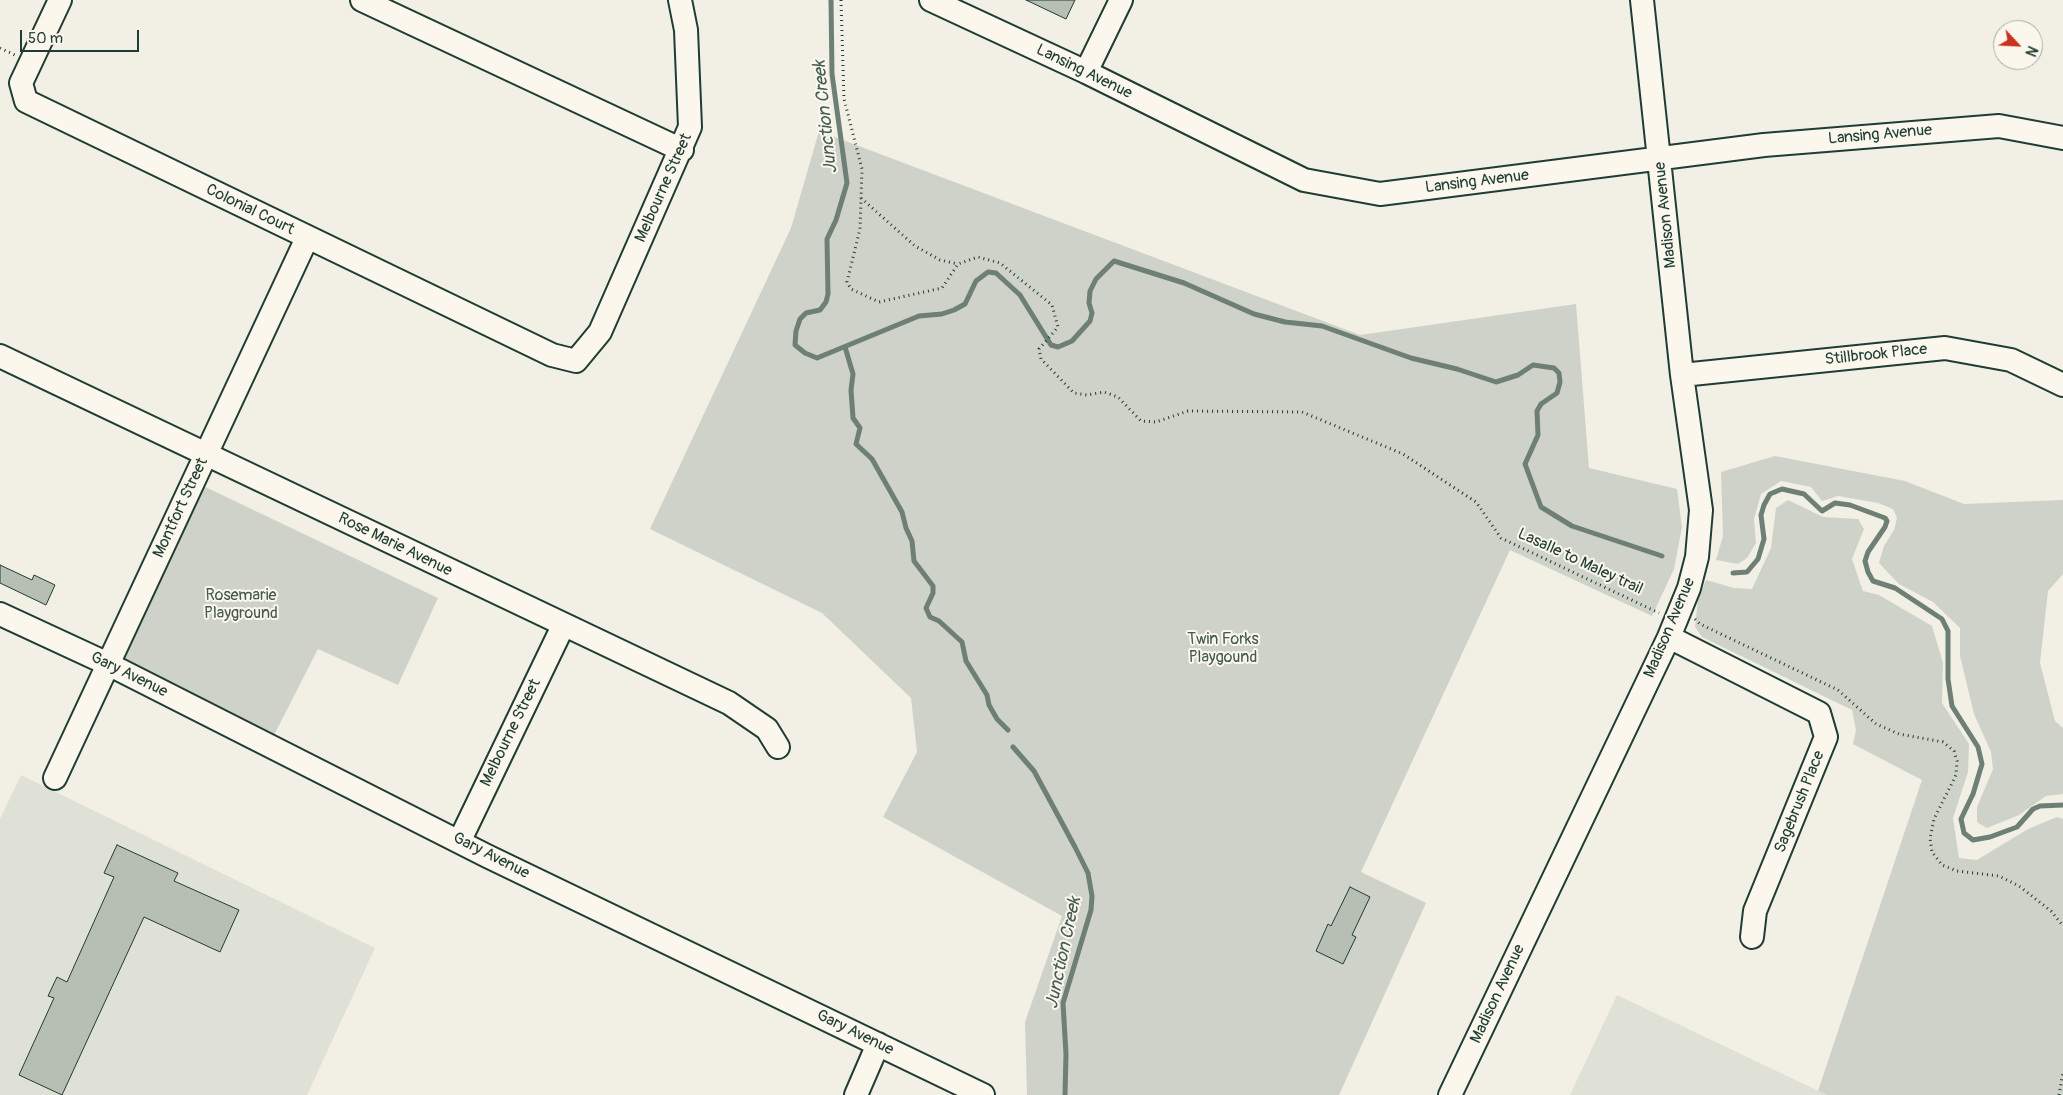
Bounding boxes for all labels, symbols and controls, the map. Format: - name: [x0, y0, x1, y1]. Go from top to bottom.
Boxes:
- scale bar: [22, 20, 141, 52]
- north arrow: [1993, 20, 2043, 70]
- text: 50 m: [28, 29, 63, 48]
- street label: Lansing Avenue: [1033, 41, 1135, 103]
- text: N: [2021, 43, 2041, 59]
- water label: Junction Creek: [809, 59, 843, 175]
- street label: Lansing Avenue: [1827, 121, 1933, 149]
- street label: Melbourne Street: [631, 131, 697, 245]
- street label: Madison Avenue: [1651, 161, 1681, 269]
- street label: Lansing Avenue: [1424, 166, 1530, 198]
- street label: Colonial Court: [203, 180, 297, 240]
- street label: Stillbrook Place: [1824, 340, 1928, 370]
- street label: Montfort Street: [149, 455, 213, 561]
- street label: Rose Marie Avenue: [335, 509, 455, 581]
- street label: Lasalle to Maley trail: [1514, 525, 1646, 599]
- street label: Madison Avenue: [1640, 575, 1700, 681]
- park label: Rosemarie Playground: [204, 586, 278, 624]
- park label: Twin Forks Playgound: [1187, 630, 1259, 668]
- street label: Gary Avenue: [87, 648, 171, 702]
- street label: Melbourne Street: [477, 676, 545, 790]
- street label: Sagebrush Place: [1771, 748, 1829, 856]
- street label: Gary Avenue: [450, 829, 532, 883]
- water label: Junction Creek: [1042, 895, 1086, 1011]
- street label: Madison Avenue: [1467, 941, 1529, 1047]
- street label: Gary Avenue: [813, 1006, 897, 1060]

